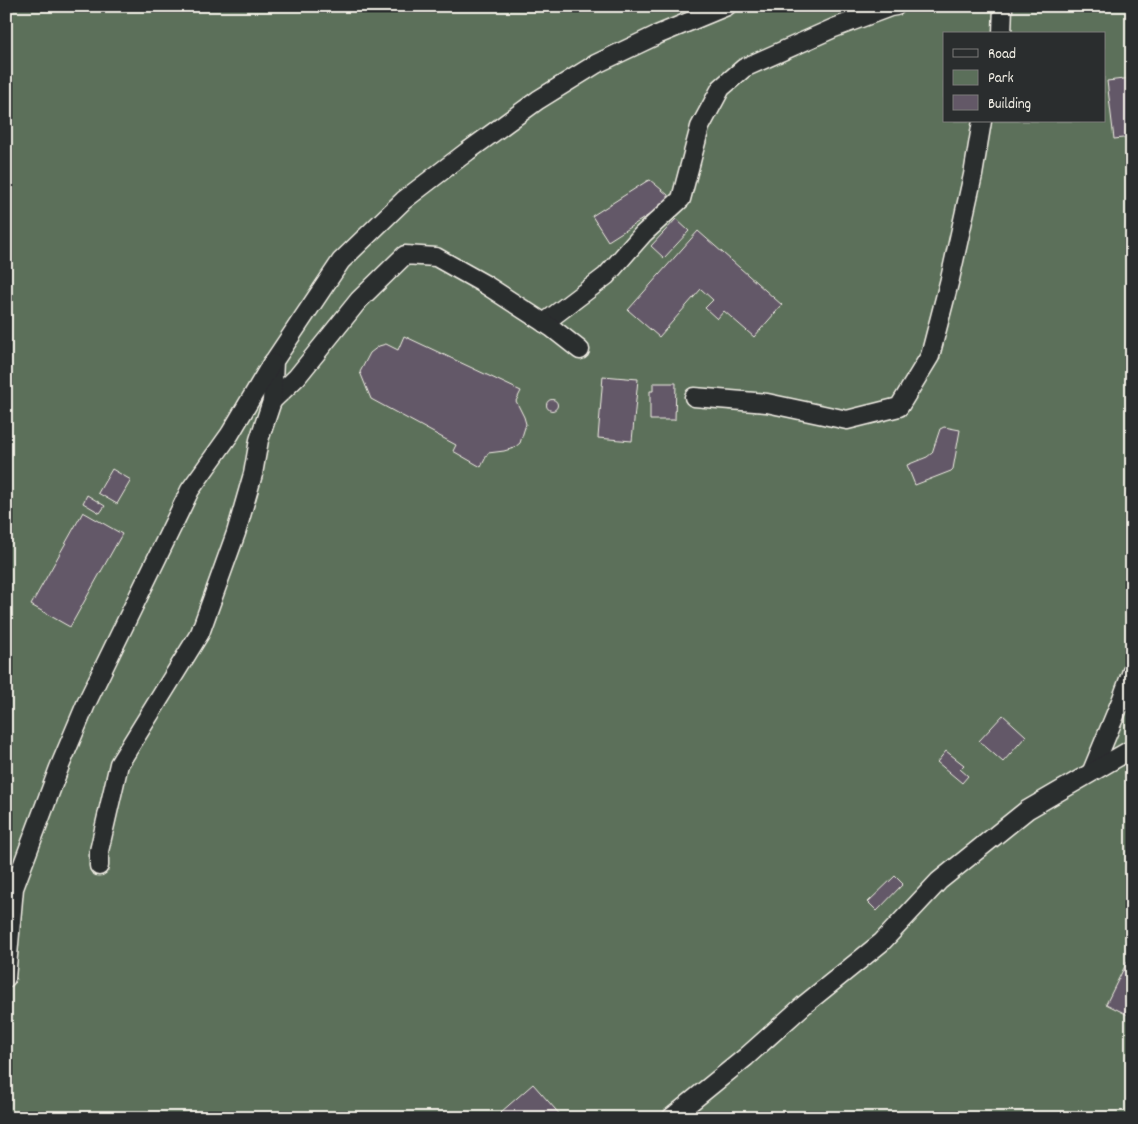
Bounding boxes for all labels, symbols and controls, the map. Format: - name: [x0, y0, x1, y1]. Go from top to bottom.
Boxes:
- legend: [943, 32, 1106, 122]
- text: Road: [988, 44, 1016, 66]
- text: Park: [988, 68, 1014, 90]
- text: Building: [988, 94, 1031, 116]

